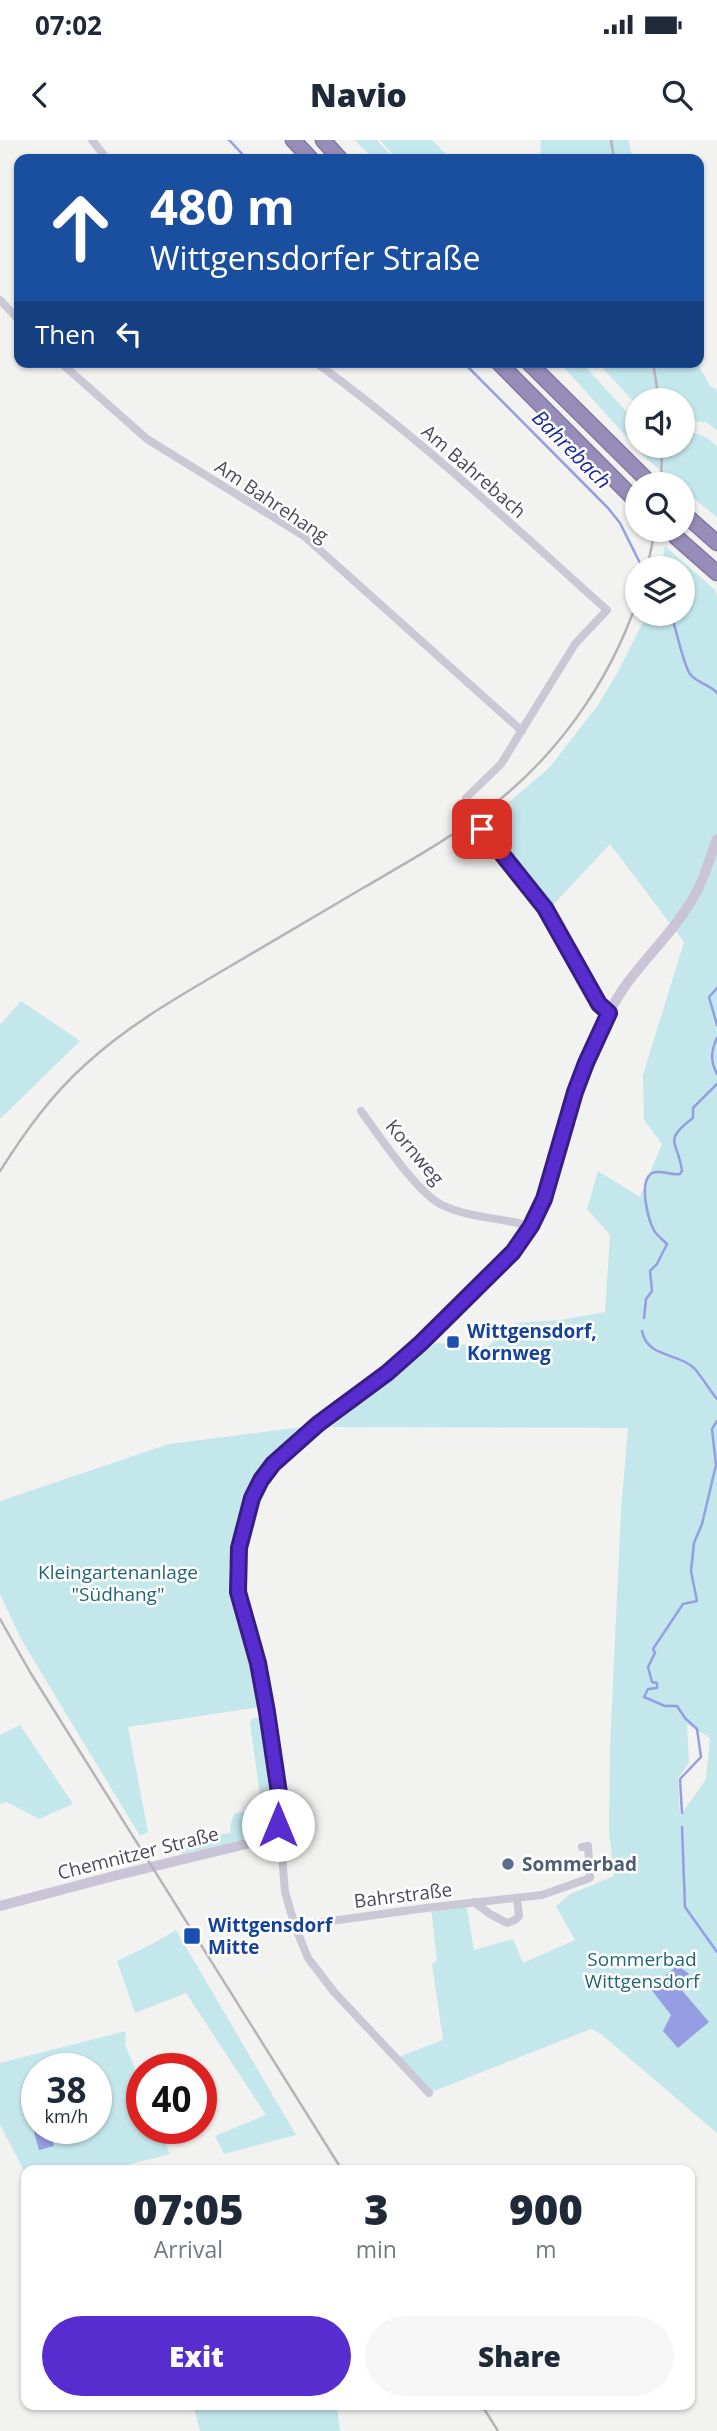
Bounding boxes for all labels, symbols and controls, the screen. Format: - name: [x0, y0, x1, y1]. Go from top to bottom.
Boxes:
- text: 07:02: [35, 7, 102, 43]
- text: Navio: [310, 73, 407, 116]
- icon: back: [21, 76, 59, 114]
- icon: search: [658, 76, 696, 114]
- text: 480 m: [150, 173, 295, 239]
- icon: ahead: [35, 182, 126, 273]
- text: Wittgensdorfer Straße: [150, 236, 480, 279]
- icon: left: [110, 315, 148, 353]
- text: Then: [35, 316, 96, 352]
- map controls: [625, 388, 695, 626]
- button: sound: [625, 388, 695, 458]
- water label: Bahrebach: [526, 403, 618, 495]
- street label: Am Bahrebach: [416, 418, 532, 524]
- street label: Am Bahrehang: [210, 453, 334, 549]
- button: search: [625, 472, 695, 542]
- button: layers: [625, 556, 695, 626]
- pin: [452, 799, 512, 859]
- icon: arrive: [463, 810, 501, 848]
- street label: Kornweg: [380, 1114, 450, 1190]
- place label: Wittgensdorf, Kornweg: [467, 1318, 597, 1366]
- marker: Wittgensdorf, Kornweg: [445, 1334, 461, 1350]
- park label: Kleingartenanlage "Südhang": [38, 1559, 198, 1607]
- position arrow: [241, 1788, 315, 1862]
- street label: Chemnitzer Straße: [55, 1820, 221, 1886]
- place label: Sommerbad: [522, 1851, 637, 1877]
- marker: Sommerbad: [500, 1856, 516, 1872]
- street label: Bahrstraße: [352, 1876, 454, 1914]
- place label: Wittgensdorf Mitte: [208, 1912, 334, 1960]
- marker: Wittgensdorf Mitte: [182, 1926, 202, 1946]
- park label: Sommerbad Wittgensdorf: [585, 1946, 701, 1994]
- speed limit sign: 40: [126, 2053, 217, 2144]
- text: 38: [46, 2066, 87, 2113]
- text: km/h: [45, 2104, 88, 2128]
- text: 07:05: [133, 2180, 244, 2237]
- text: 3: [364, 2180, 389, 2237]
- text: 900: [509, 2180, 583, 2237]
- text: Arrival: [154, 2233, 223, 2265]
- text: min: [356, 2233, 397, 2265]
- text: m: [535, 2233, 557, 2265]
- button: Exit: [42, 2316, 351, 2396]
- button: Share: [365, 2316, 674, 2396]

